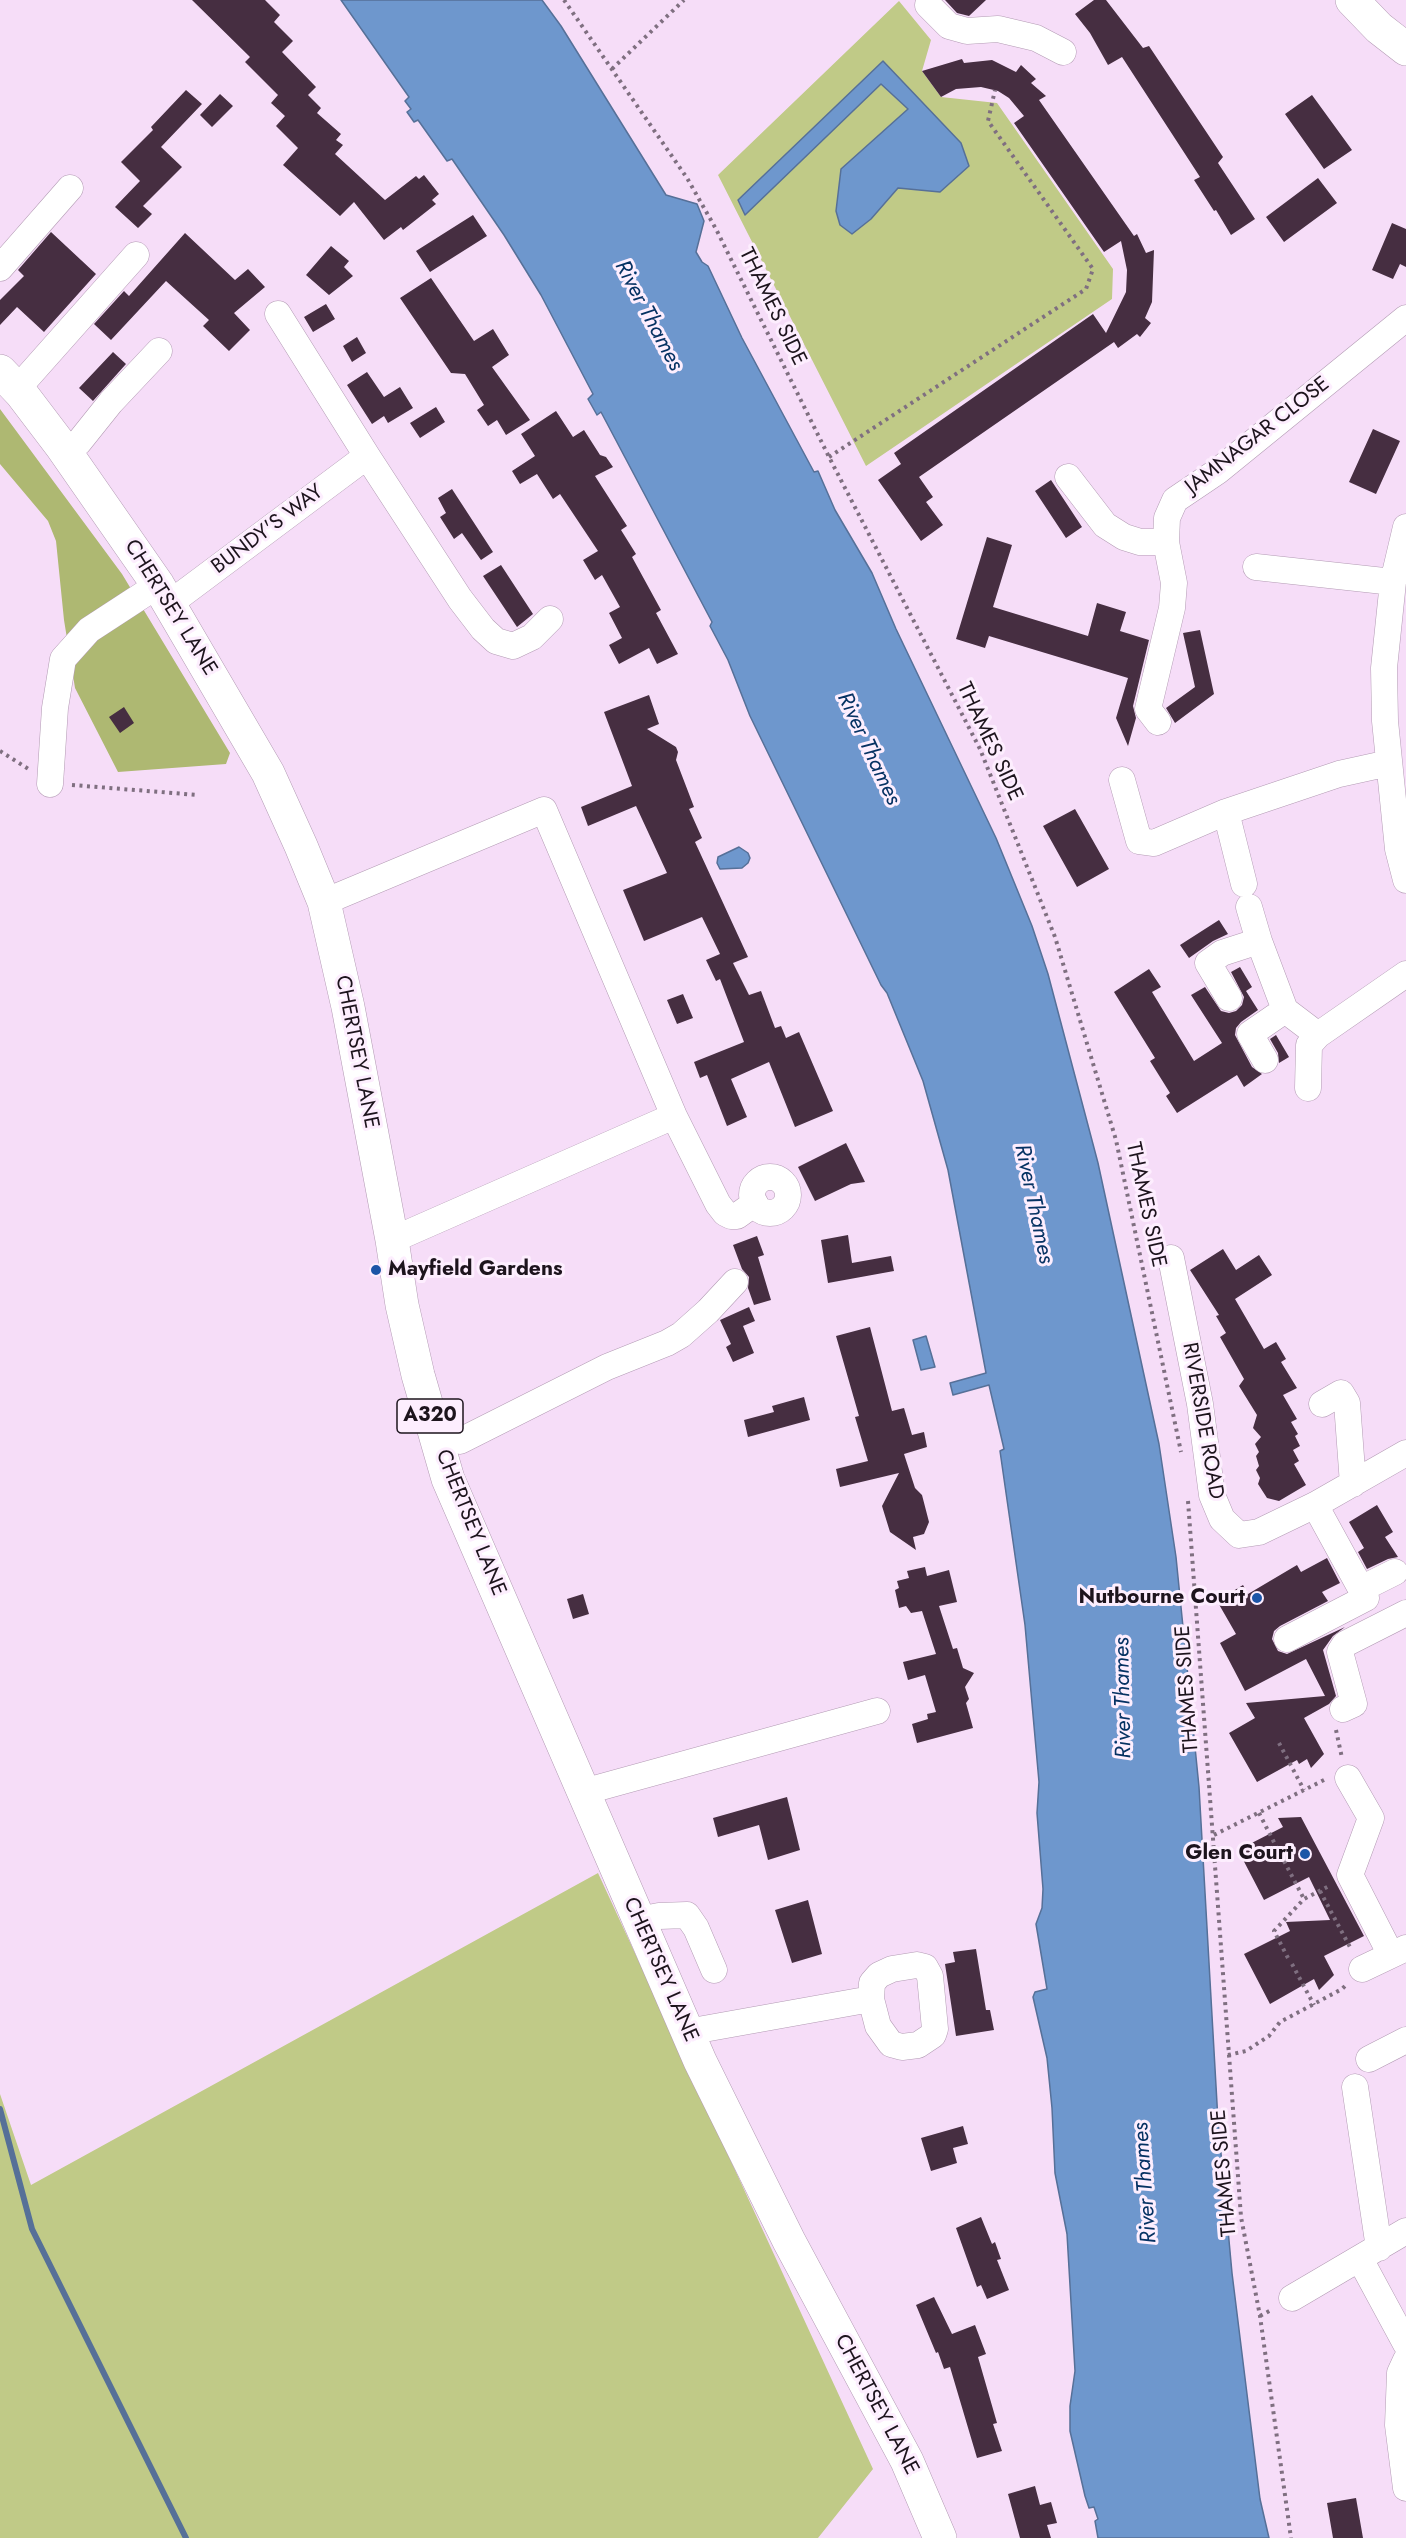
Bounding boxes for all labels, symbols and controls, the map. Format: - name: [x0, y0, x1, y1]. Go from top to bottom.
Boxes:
- street label: THAMES SIDE: [733, 244, 811, 370]
- water label: River Thames: [608, 256, 688, 376]
- street label: JAMNAGAR CLOSE: [1181, 372, 1335, 500]
- street label: BUNDY'S WAY: [207, 480, 329, 580]
- street label: CHERTSEY LANE: [118, 535, 222, 681]
- street label: THAMES SIDE: [951, 679, 1027, 805]
- water label: River Thames: [830, 689, 906, 809]
- street label: CHERTSEY LANE: [329, 973, 383, 1131]
- street label: THAMES SIDE: [1119, 1140, 1171, 1270]
- water label: River Thames: [1008, 1142, 1058, 1266]
- place label: Mayfield Gardens: [388, 1257, 563, 1283]
- marker: Mayfield Gardens: [369, 1263, 383, 1277]
- street label: RIVERSIDE ROAD: [1176, 1341, 1228, 1501]
- road number: A320: [397, 1399, 463, 1433]
- street label: CHERTSEY LANE: [429, 1446, 511, 1600]
- place label: Nutbourne Court: [1079, 1585, 1245, 1611]
- marker: Nutbourne Court: [1250, 1591, 1264, 1605]
- street label: THAMES SIDE: [1171, 1625, 1205, 1753]
- water label: River Thames: [1110, 1637, 1138, 1759]
- place label: Glen Court: [1185, 1841, 1293, 1867]
- marker: Glen Court: [1298, 1847, 1312, 1861]
- street label: CHERTSEY LANE: [617, 1894, 703, 2046]
- street label: THAMES SIDE: [1207, 2108, 1243, 2238]
- water label: River Thames: [1129, 2122, 1163, 2244]
- street label: CHERTSEY LANE: [828, 2330, 924, 2480]

